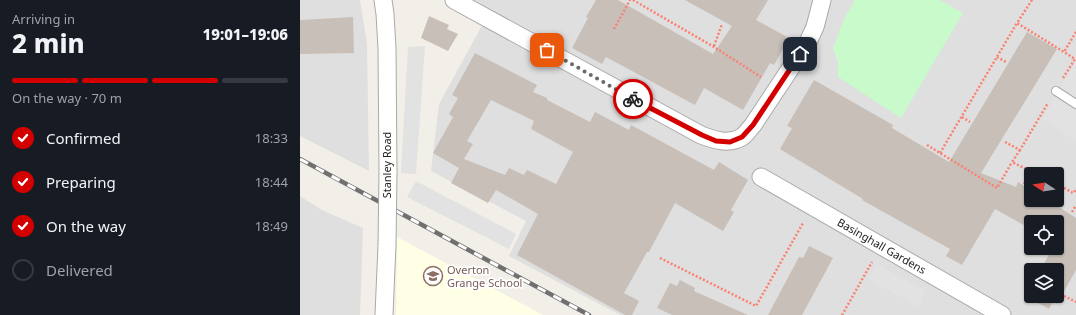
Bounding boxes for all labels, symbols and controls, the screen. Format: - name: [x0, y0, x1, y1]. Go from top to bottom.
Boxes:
- text: Arriving in: [12, 10, 75, 28]
- text: 19:01–19:06: [203, 24, 288, 44]
- text: 2 min: [12, 25, 85, 61]
- pin: [530, 33, 564, 67]
- pin: [783, 37, 817, 71]
- icon: bag: [536, 39, 558, 61]
- icon: home: [789, 43, 811, 65]
- courier: [613, 79, 653, 119]
- icon: bike: [622, 88, 644, 110]
- text: On the way · 70 m: [12, 89, 122, 107]
- icon: check: [12, 127, 34, 149]
- text: Confirmed: [46, 128, 121, 148]
- text: 18:33: [255, 129, 288, 147]
- street label: Stanley Road: [379, 132, 394, 198]
- north arrow: [1024, 167, 1064, 207]
- map controls: [1024, 167, 1064, 303]
- icon: check: [12, 171, 34, 193]
- text: Preparing: [46, 172, 116, 192]
- text: 18:44: [255, 173, 288, 191]
- street label: Basinghall Gardens: [835, 214, 929, 277]
- icon: check: [12, 215, 34, 237]
- button: locate: [1024, 215, 1064, 255]
- text: On the way: [46, 216, 126, 236]
- text: 18:49: [255, 217, 288, 235]
- text: Delivered: [46, 260, 113, 280]
- place label: Overton Grange School: [447, 262, 522, 290]
- button: layers: [1024, 263, 1064, 303]
- school or university icon: Overton Grange School: [422, 265, 444, 287]

